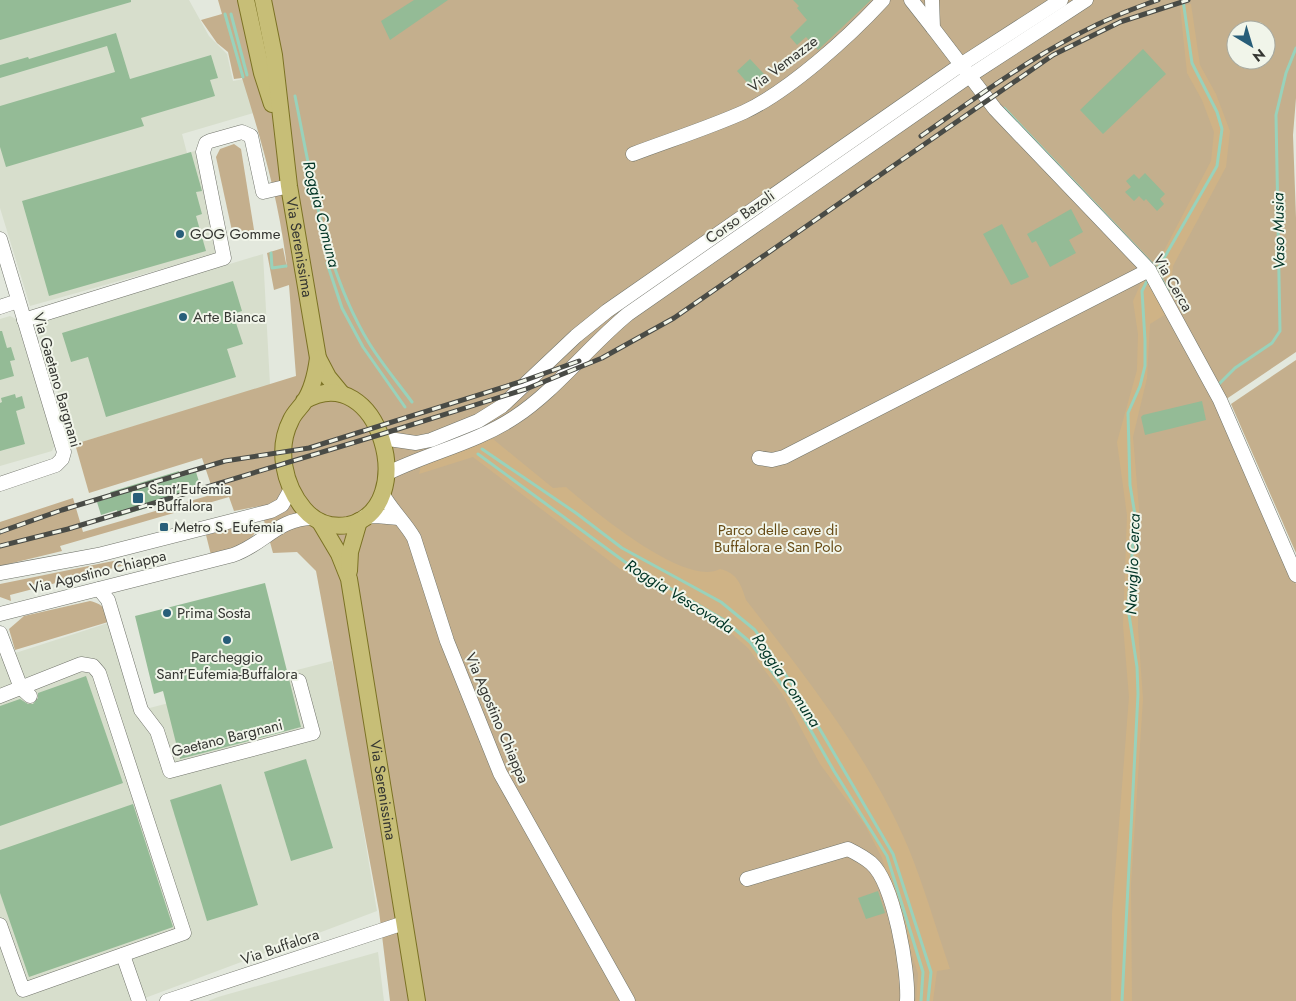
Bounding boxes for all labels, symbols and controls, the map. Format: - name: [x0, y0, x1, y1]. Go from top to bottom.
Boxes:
- north arrow: [1226, 20, 1276, 70]
- street label: Via Vemazze: [743, 30, 823, 98]
- text: N: [1248, 44, 1270, 67]
- water label: Roggia Comuna: [297, 158, 346, 270]
- street label: Corso Bazoli: [701, 185, 779, 249]
- water label: Vaso Musia: [1266, 192, 1291, 270]
- street label: Via Serenissima: [280, 196, 319, 299]
- place label: GOG Gomme: [190, 223, 281, 245]
- marker: GOG Gomme: [174, 228, 186, 240]
- street label: Via Cerca: [1148, 250, 1198, 316]
- place label: Arte Bianca: [193, 306, 266, 328]
- street label: Via Gaetano Bargnani: [27, 310, 87, 450]
- marker: Arte Bianca: [177, 311, 189, 323]
- place label: Sant'Eufemia - Buffalora: [149, 478, 231, 517]
- marker: Sant'Eufemia - Buffalora: [131, 491, 145, 505]
- water label: Naviglio Cerca: [1119, 513, 1146, 615]
- place label: Metro S. Eufemia: [174, 516, 283, 538]
- park label: Parco delle cave di Buffalora e San Polo: [714, 519, 842, 558]
- marker: Metro S. Eufemia: [158, 521, 170, 533]
- street label: Via Agostino Chiappa: [27, 544, 169, 600]
- water label: Roggia Vescovada: [621, 554, 739, 639]
- place label: Prima Sosta: [177, 602, 251, 624]
- marker: Prima Sosta: [161, 607, 173, 619]
- water label: Roggia Comuna: [747, 629, 827, 732]
- marker: Parcheggio Sant'Eufemia-Buffalora: [221, 634, 233, 646]
- place label: Parcheggio Sant'Eufemia-Buffalora: [156, 646, 298, 685]
- street label: Via Agostino Chiappa: [460, 649, 534, 787]
- street label: Gaetano Bargnani: [169, 714, 285, 762]
- street label: Via Serenissima: [364, 739, 402, 842]
- street label: Via Buffalora: [238, 923, 322, 971]

